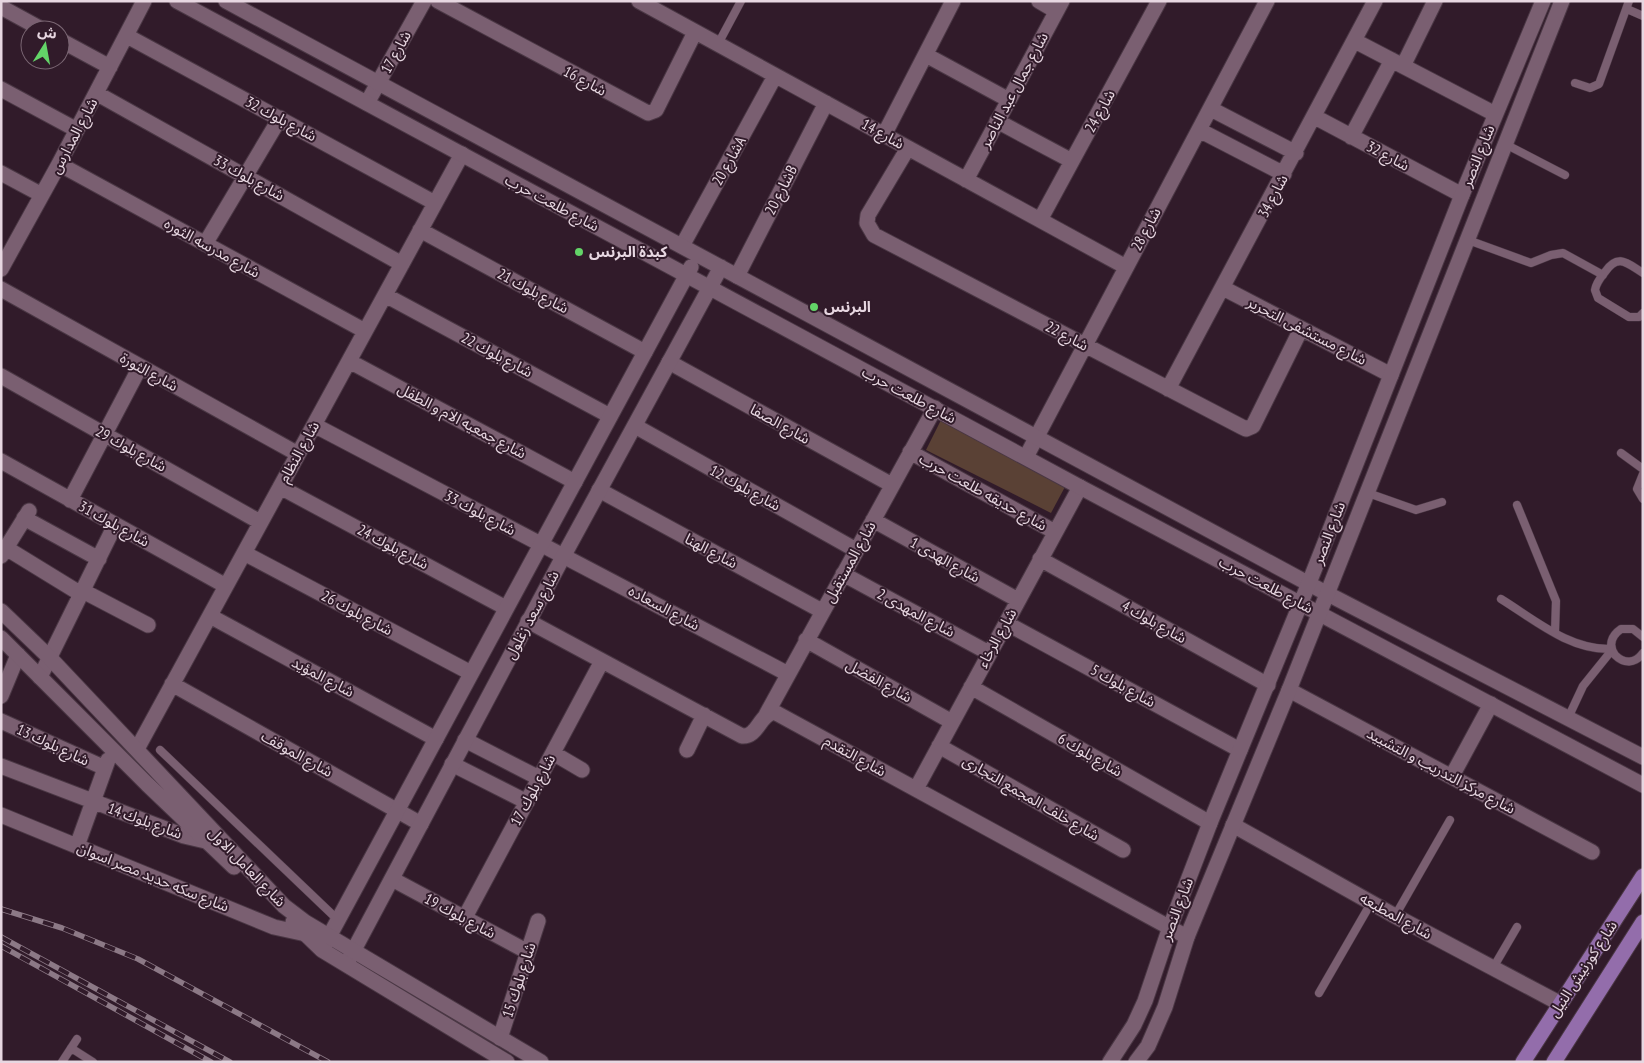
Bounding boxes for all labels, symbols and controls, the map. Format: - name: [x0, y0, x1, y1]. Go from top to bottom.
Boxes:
- north arrow: [20, 20, 70, 70]
- text: ش: [36, 22, 59, 43]
- street label: شارع 17: [376, 27, 418, 78]
- street label: شارع جمال عبد الناصر: [975, 28, 1055, 153]
- street label: شارع 16: [559, 61, 610, 102]
- street label: شارع 24: [1080, 86, 1122, 137]
- street label: شارع بلوك 32: [241, 92, 320, 148]
- street label: شارع المدارس: [46, 94, 104, 178]
- street label: شارع 14: [857, 114, 908, 156]
- street label: شارع النصر: [1456, 122, 1501, 192]
- street label: شارع 20A: [707, 132, 753, 190]
- street label: شارع 32: [1362, 136, 1413, 177]
- street label: شارع بلوك 33: [209, 150, 288, 208]
- street label: شارع 20B: [760, 162, 804, 219]
- street label: شارع طلعت حرب: [500, 170, 603, 238]
- street label: شارع 34: [1253, 171, 1294, 222]
- street label: شارع 28: [1126, 204, 1167, 255]
- street label: شارع مدرسه الثوره: [160, 213, 264, 284]
- place label: كبدة البرنس: [589, 242, 667, 261]
- marker: كبدة البرنس: [573, 246, 585, 258]
- street label: شارع بلوك 21: [493, 264, 572, 320]
- street label: شارع مستشفى التحرير: [1242, 292, 1370, 372]
- place label: البرنس: [824, 297, 871, 316]
- marker: البرنس: [808, 301, 820, 313]
- street label: شارع 22: [1041, 316, 1092, 357]
- street label: شارع بلوك 22: [457, 328, 536, 384]
- street label: شارع الثورة: [115, 348, 182, 398]
- street label: شارع طلعت حرب: [857, 362, 960, 430]
- street label: شارع جمعيه الام و الطفل: [393, 379, 530, 465]
- street label: شارع الصفا: [745, 399, 814, 451]
- street label: شارع النظام: [274, 418, 326, 487]
- street label: شارع بلوك 29: [91, 421, 170, 479]
- street label: شارع حديقه طلعت حرب: [915, 449, 1051, 537]
- street label: شارع بلوك 12: [705, 460, 784, 518]
- street label: شارع بلوك 33: [440, 486, 519, 542]
- street label: شارع بلوك 31: [74, 496, 153, 554]
- street label: شارع النصر: [1308, 499, 1352, 569]
- street label: شارع المستقبل: [819, 517, 883, 607]
- street label: شارع بلوك 24: [353, 520, 432, 576]
- street label: شارع الهنا: [680, 529, 741, 575]
- street label: شارع الهدى 1: [906, 533, 984, 589]
- street label: شارع طلعت حرب: [1214, 552, 1317, 620]
- street label: شارع سعد زغلول: [500, 567, 566, 664]
- street label: شارع السعاده: [624, 581, 703, 637]
- street label: شارع المهدى 2: [873, 584, 959, 644]
- street label: شارع بلوك 26: [317, 586, 396, 642]
- street label: شارع بلوك 4: [1117, 596, 1190, 650]
- street label: شارع الرخاء: [973, 605, 1023, 672]
- street label: شارع المؤيد: [287, 652, 358, 704]
- street label: شارع الفضل: [841, 655, 916, 709]
- street label: شارع بلوك 5: [1086, 660, 1159, 714]
- street label: شارع بلوك 13: [13, 719, 93, 772]
- street label: شارع مركز التدريب و التشييد: [1362, 723, 1519, 821]
- street label: شارع الموقف: [257, 726, 337, 784]
- street label: شارع بلوك 6: [1053, 729, 1126, 783]
- street label: شارع التقدم: [819, 731, 890, 783]
- street label: شارع بلوك 17: [506, 751, 562, 830]
- street label: شارع خلف المجمع التجارى: [958, 751, 1103, 847]
- street label: شارع بلوك 14: [104, 798, 185, 846]
- street label: شارع العامل الاول: [202, 823, 290, 913]
- street label: شارع سكه حديد مصر اسوان: [73, 837, 232, 919]
- street label: شارع النصر: [1156, 875, 1200, 945]
- street label: شارع المطبعه: [1355, 888, 1436, 946]
- street label: شارع بلوك 19: [420, 889, 499, 945]
- street label: شارع كورنيش النيل: [1544, 917, 1624, 1022]
- street label: شارع بلوك 15: [497, 940, 543, 1021]

